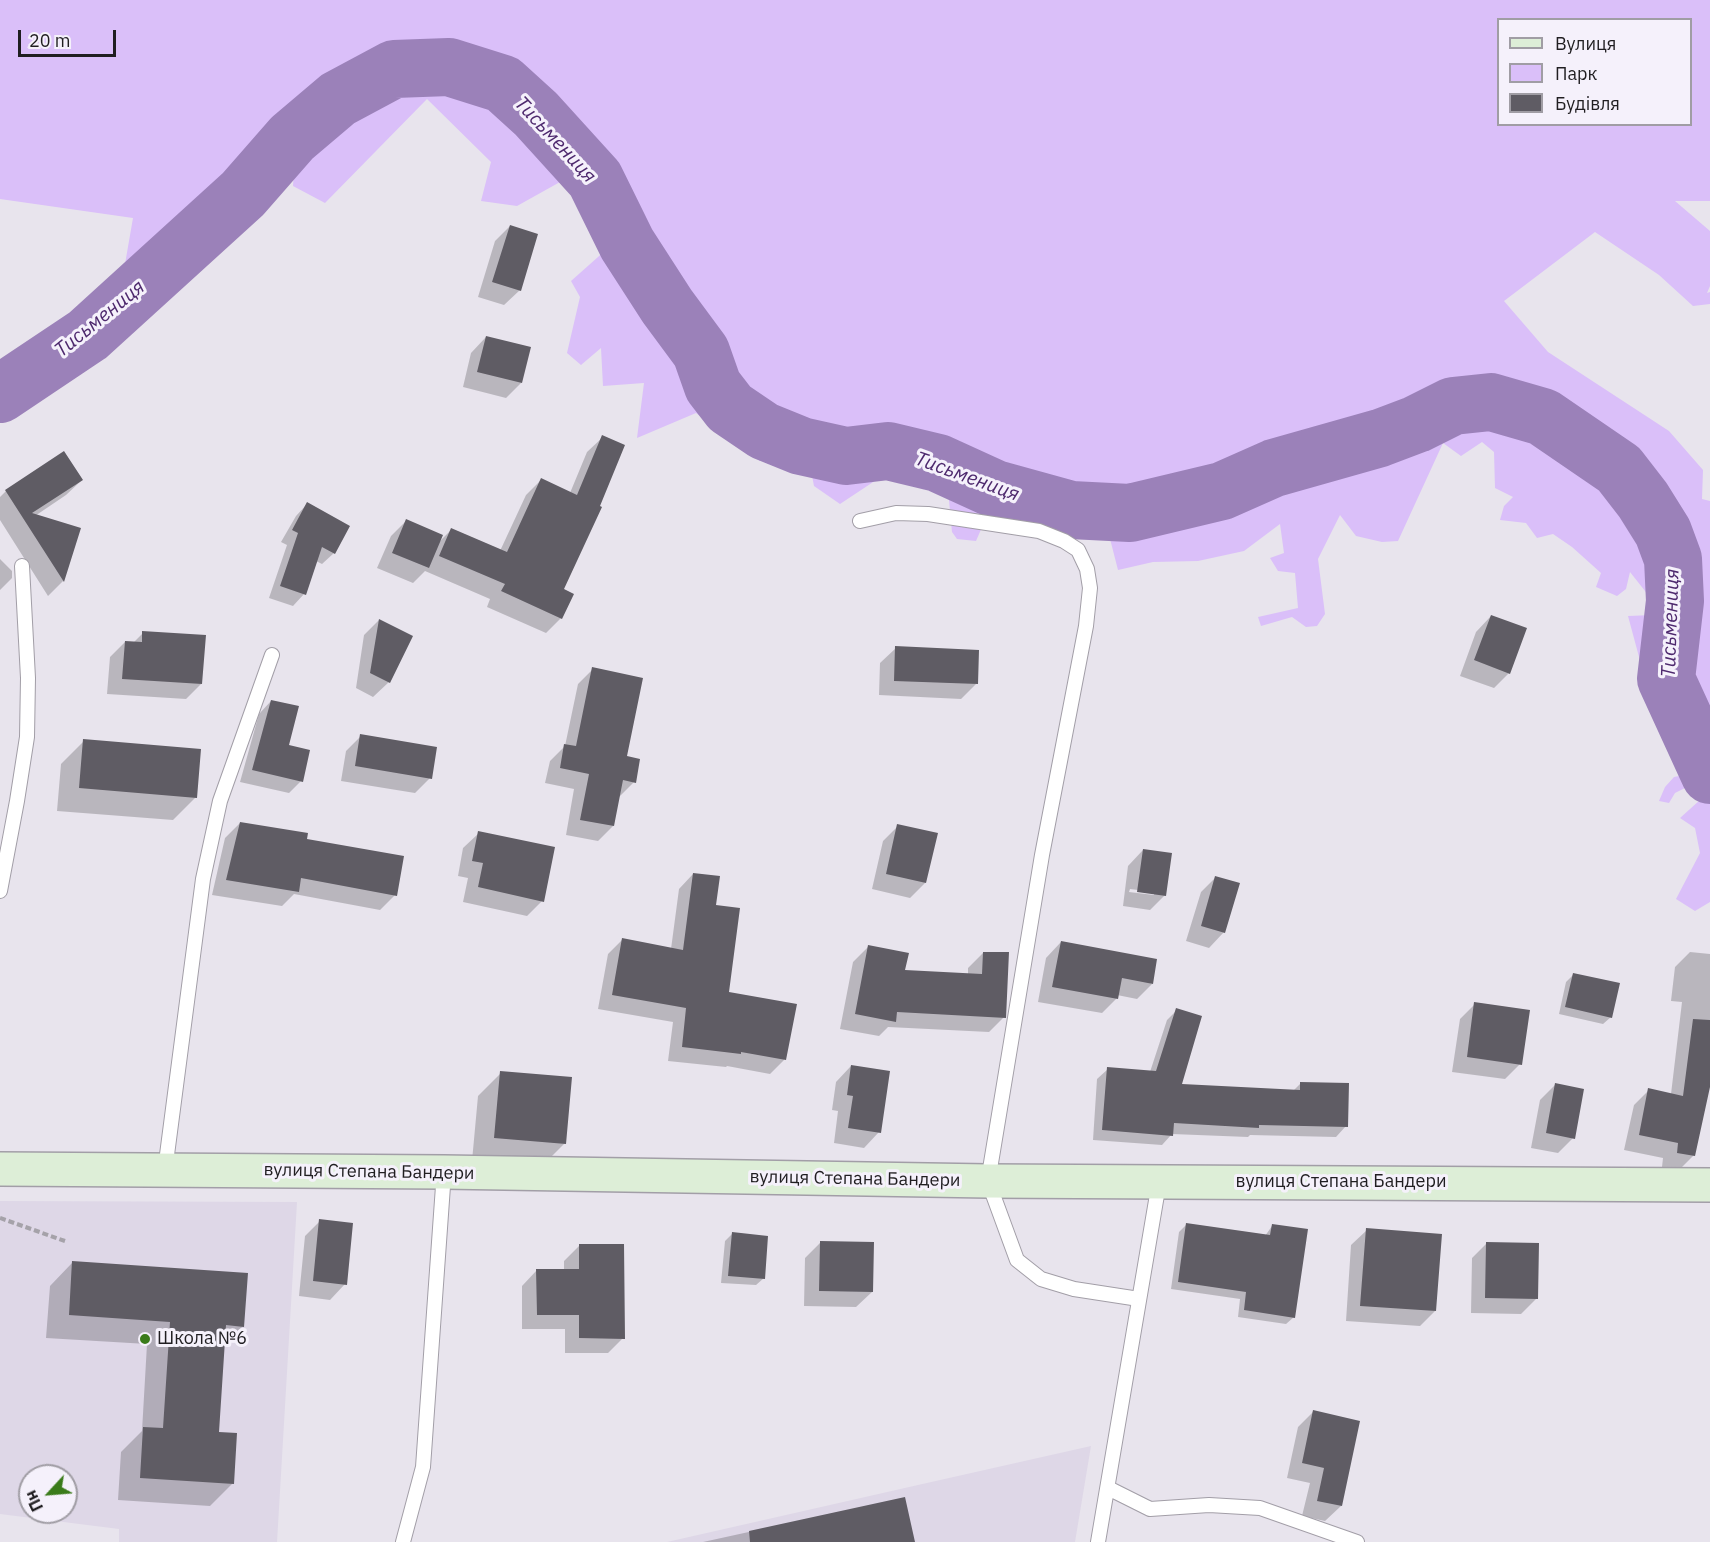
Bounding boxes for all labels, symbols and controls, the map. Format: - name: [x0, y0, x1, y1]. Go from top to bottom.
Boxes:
- scale bar: [21, 18, 118, 56]
- legend: [1497, 18, 1692, 126]
- text: 20 m: [29, 29, 71, 52]
- text: Вулиця: [1555, 32, 1616, 55]
- text: Парк: [1555, 62, 1597, 85]
- water label: Тисьмениця: [509, 92, 601, 188]
- text: Будівля: [1555, 92, 1620, 115]
- water label: Тисьмениця: [50, 275, 150, 363]
- water label: Тисьмениця: [912, 447, 1022, 507]
- water label: Тисьмениця: [1657, 568, 1685, 678]
- street label: вулиця Степана Бандери: [263, 1159, 475, 1185]
- street label: вулиця Степана Бандери: [749, 1166, 961, 1192]
- street label: вулиця Степана Бандери: [1235, 1171, 1447, 1193]
- place label: Школа №6: [157, 1328, 247, 1350]
- marker: Школа №6: [138, 1332, 152, 1346]
- north arrow: [18, 1464, 78, 1524]
- text: Пн: [20, 1487, 47, 1515]

